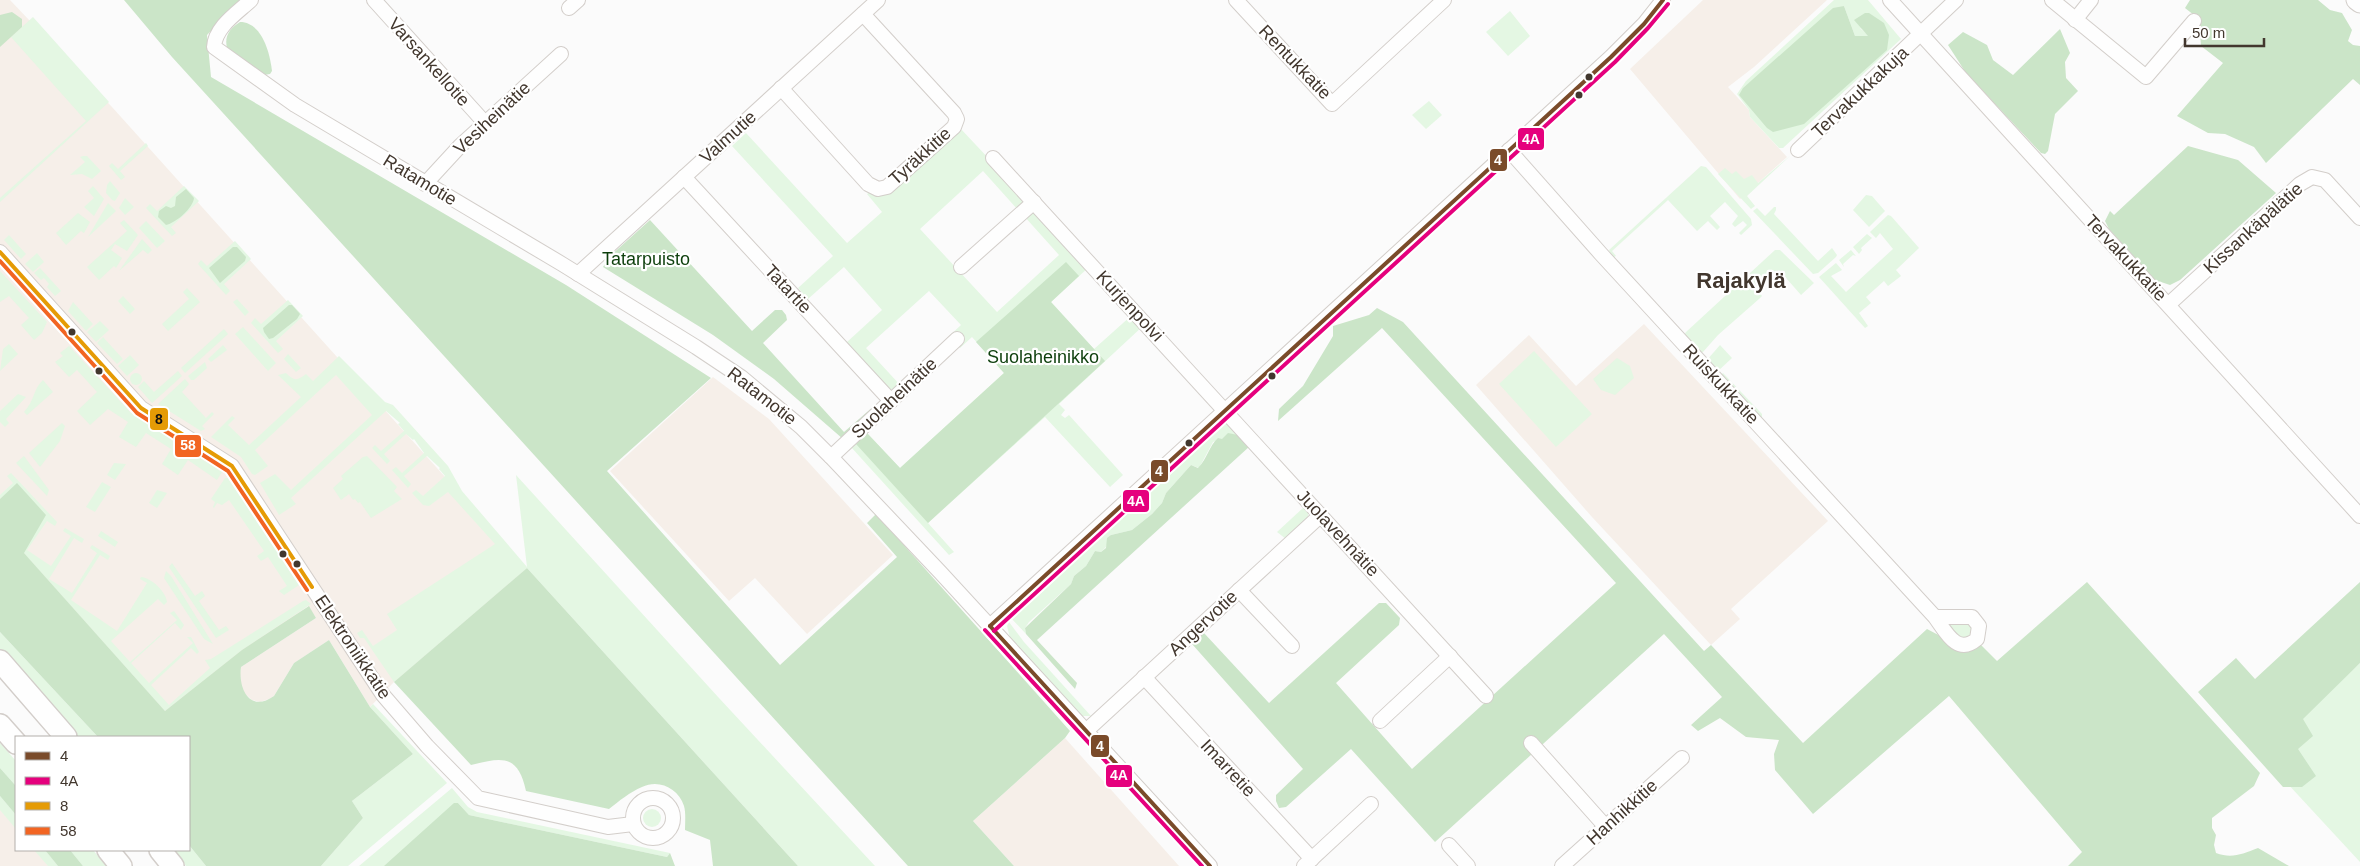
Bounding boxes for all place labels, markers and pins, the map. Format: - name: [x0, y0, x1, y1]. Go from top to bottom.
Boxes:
- unlabelled marker: [1584, 72, 1594, 82]
- unlabelled marker: [1574, 90, 1584, 100]
- unlabelled marker: [67, 327, 77, 337]
- unlabelled marker: [94, 366, 104, 376]
- unlabelled marker: [1267, 371, 1277, 381]
- unlabelled marker: [1184, 438, 1194, 448]
- unlabelled marker: [278, 549, 288, 559]
- unlabelled marker: [292, 559, 302, 569]

